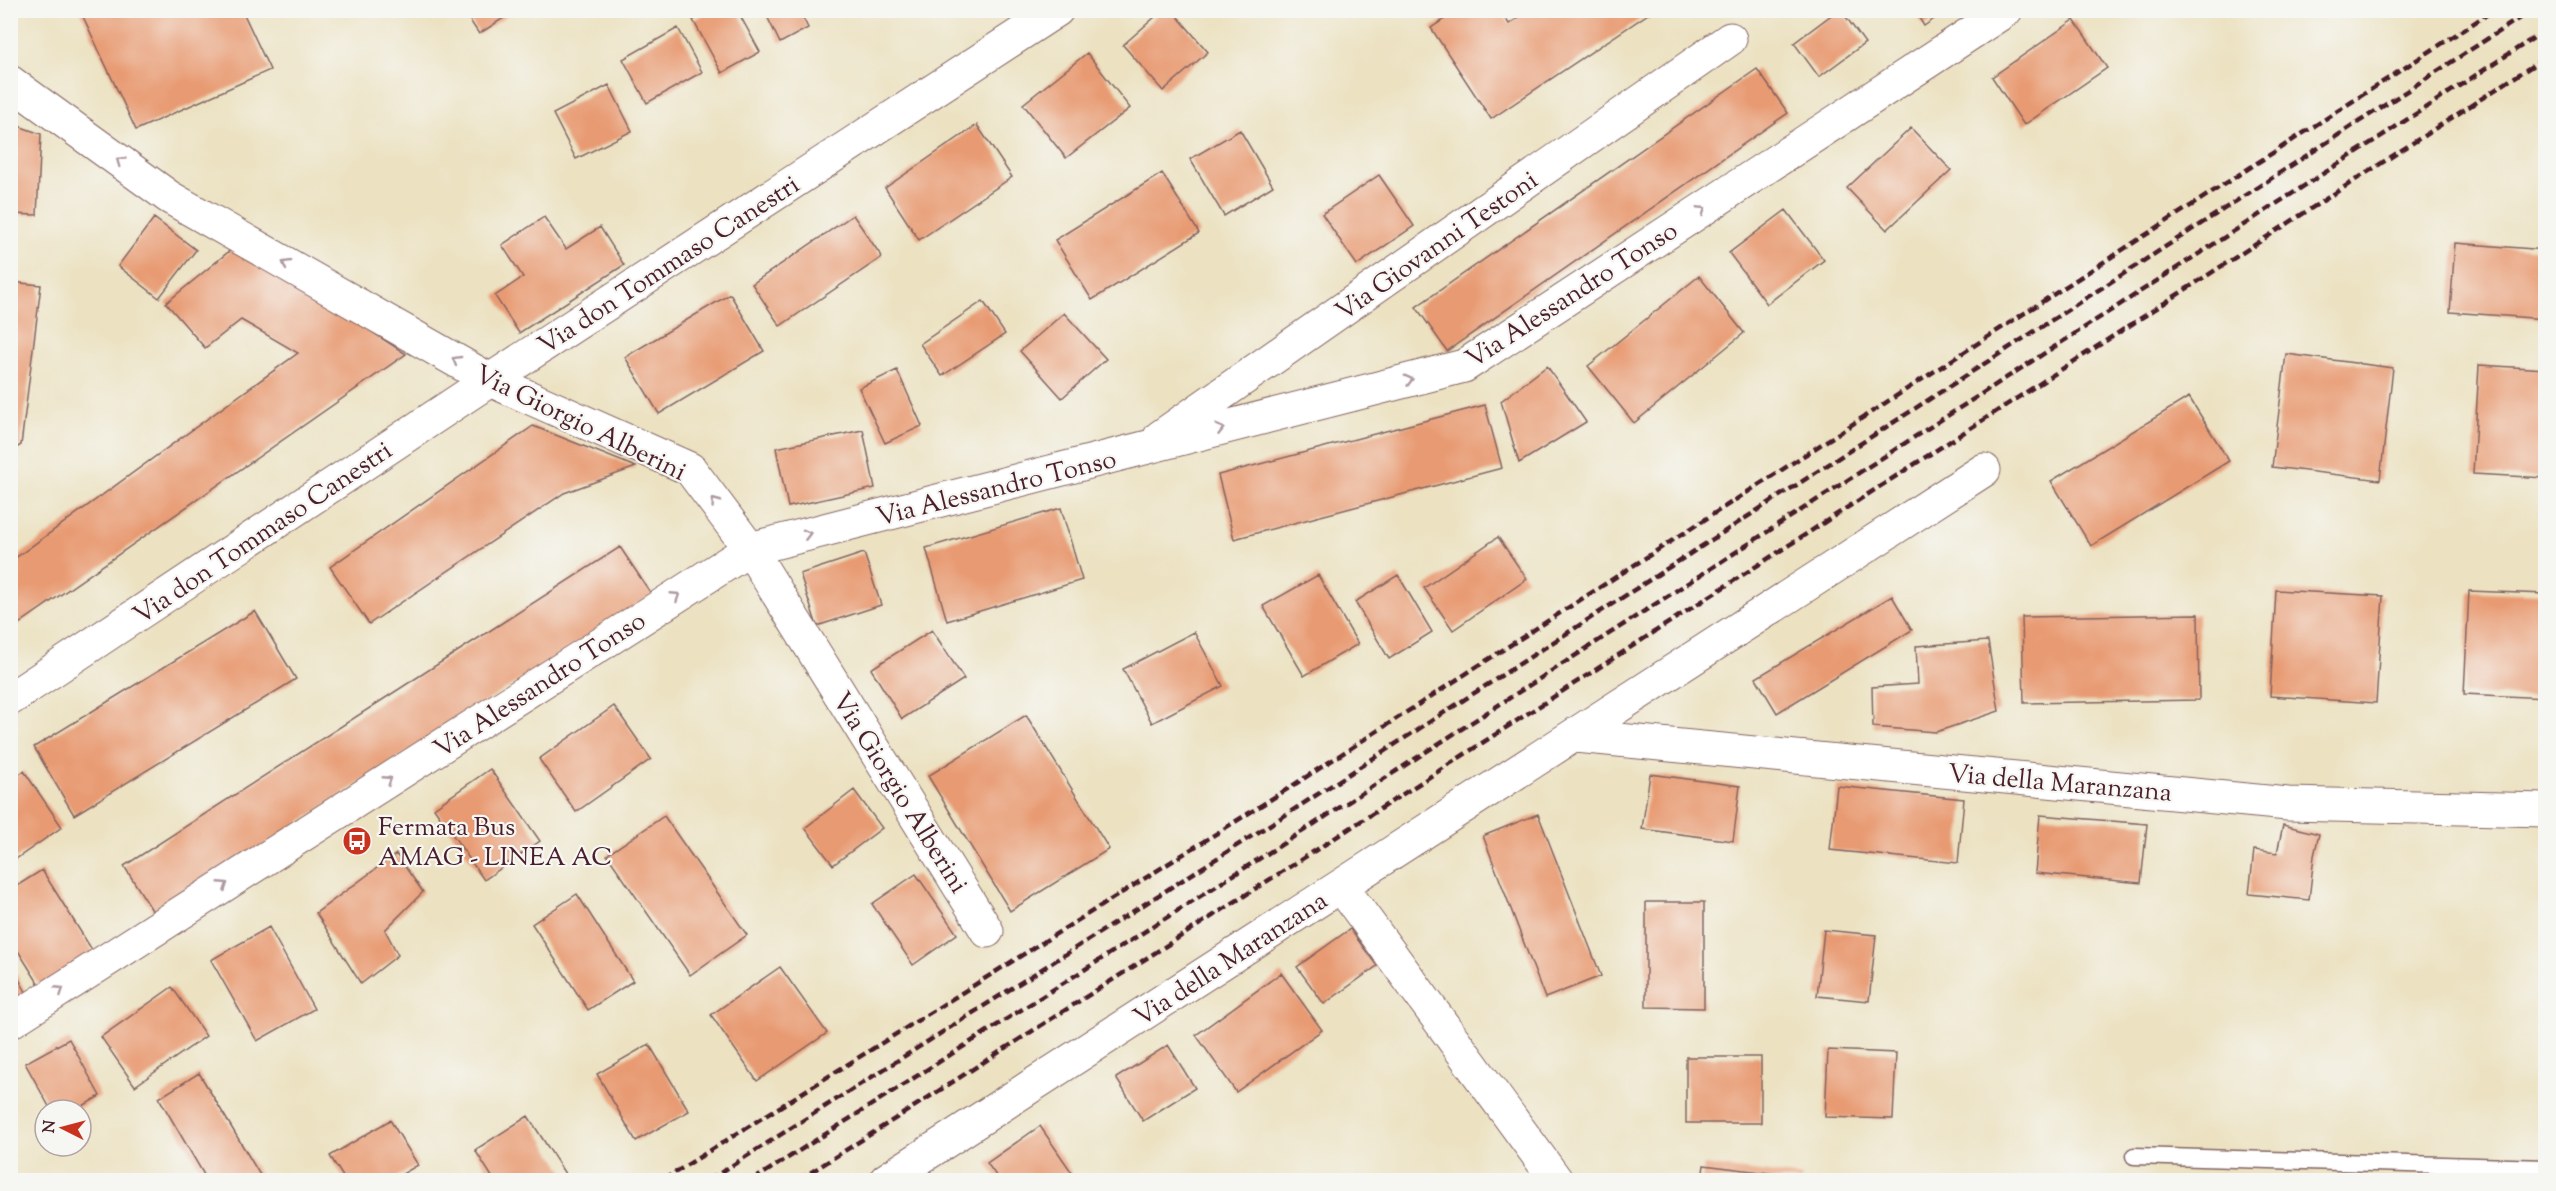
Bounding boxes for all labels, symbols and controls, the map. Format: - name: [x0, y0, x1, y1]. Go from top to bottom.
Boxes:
- one-way arrow: [116, 158, 127, 169]
- street label: Via Giovanni Testoni: [1329, 163, 1546, 331]
- street label: Via don Tommaso Canestri: [531, 167, 807, 365]
- one-way arrow: [1696, 205, 1706, 217]
- street label: Via Alessandro Tonso: [1459, 214, 1686, 379]
- one-way arrow: [282, 259, 292, 271]
- one-way arrow: [451, 356, 462, 367]
- street label: Via Giorgio Alberini: [468, 357, 692, 492]
- one-way arrow: [1403, 375, 1413, 387]
- one-way arrow: [1215, 424, 1225, 437]
- street label: Via don Tommaso Canestri: [127, 433, 400, 635]
- street label: Via Alessandro Tonso: [873, 442, 1120, 537]
- one-way arrow: [711, 498, 722, 509]
- one-way arrow: [802, 529, 812, 542]
- one-way arrow: [670, 592, 681, 603]
- street label: Via Alessandro Tonso: [427, 604, 654, 769]
- street label: Via Giorgio Alberini: [822, 685, 976, 901]
- street label: Via della Maranzana: [1946, 756, 2173, 813]
- one-way arrow: [382, 776, 392, 788]
- place label: Fermata Bus AMAG - LINEA AC: [378, 810, 612, 877]
- bus stop icon: Fermata Bus AMAG - LINEA AC: [341, 825, 373, 857]
- one-way arrow: [218, 881, 228, 893]
- street label: Via della Maranzana: [1127, 883, 1336, 1037]
- one-way arrow: [54, 986, 64, 998]
- north arrow: [33, 1098, 93, 1158]
- text: N: [38, 1119, 63, 1134]

